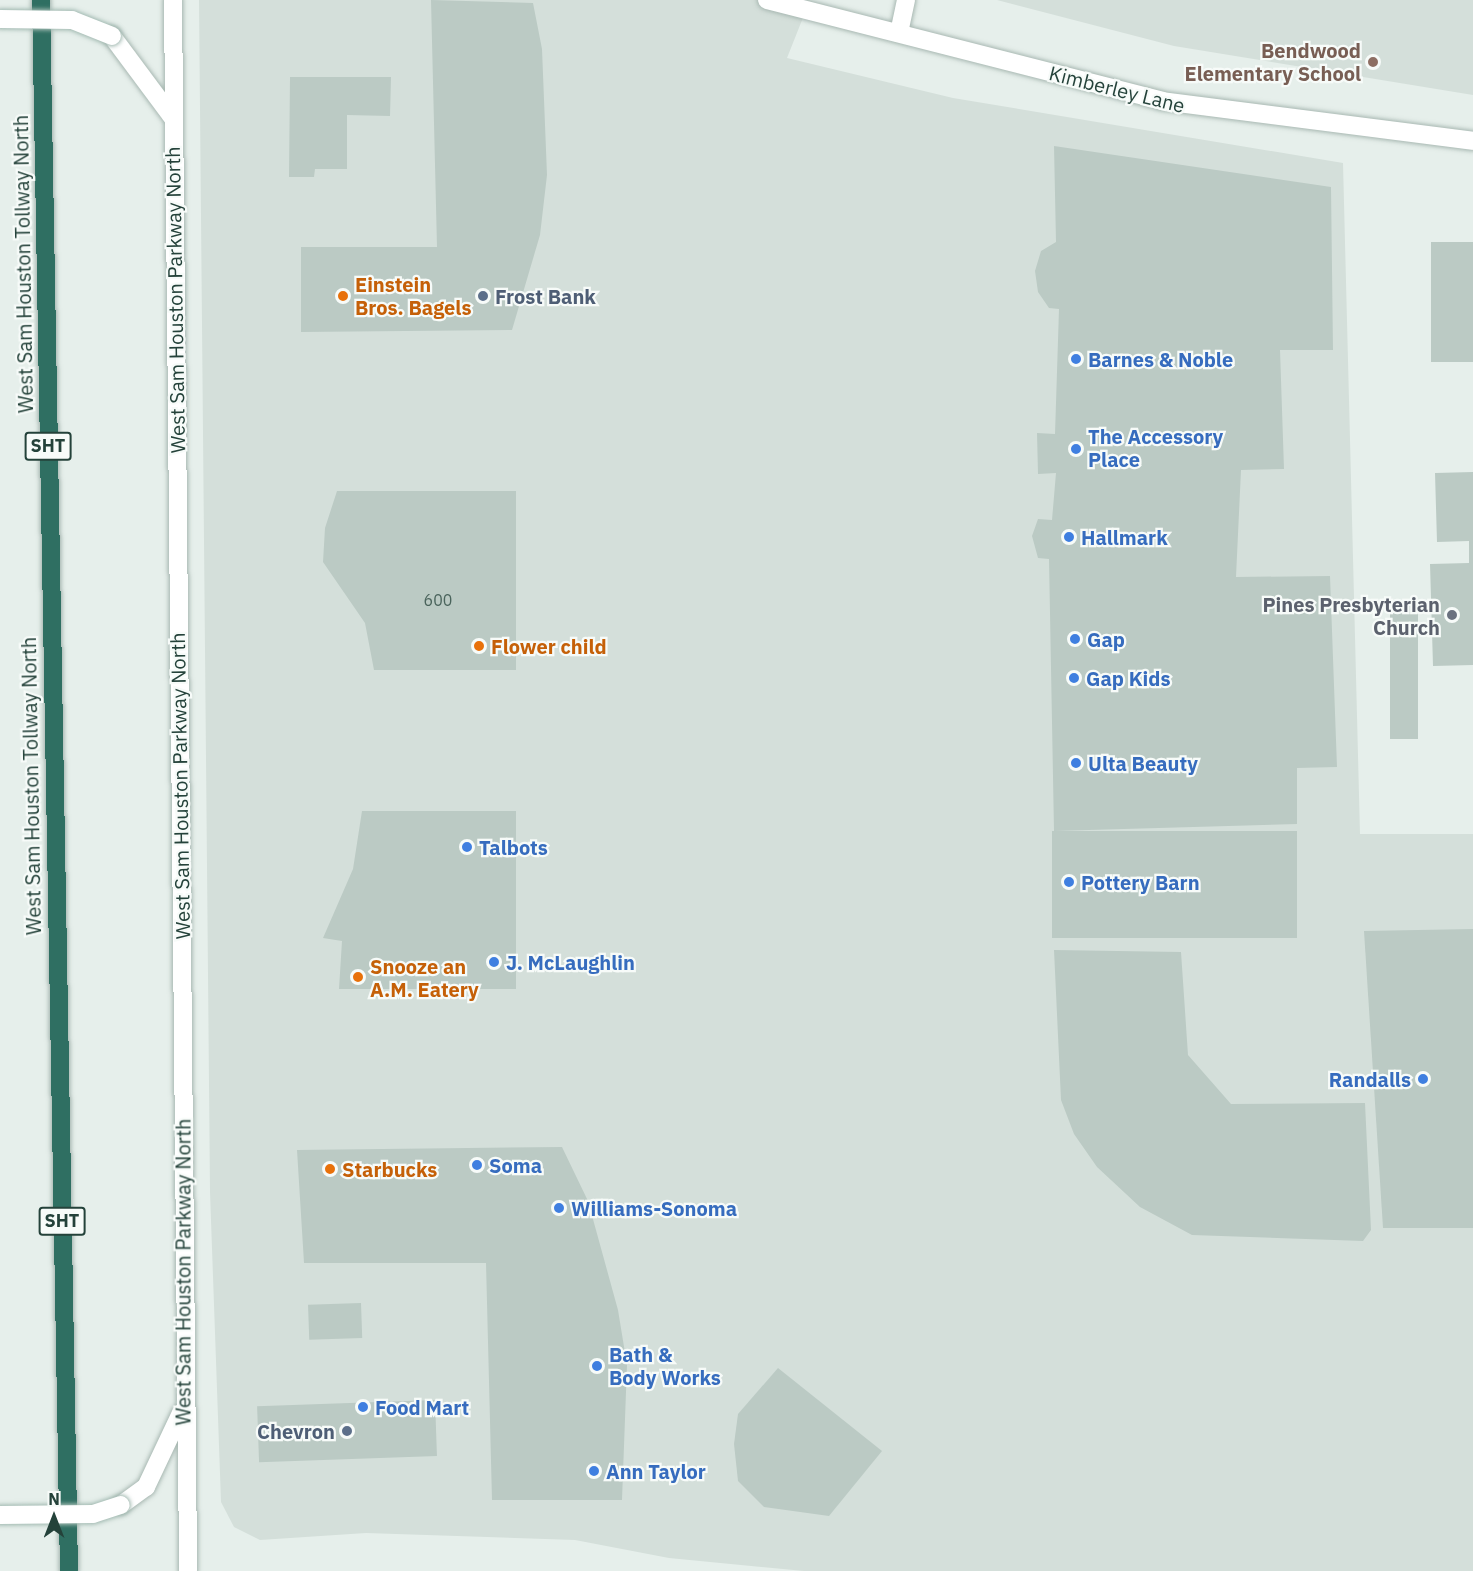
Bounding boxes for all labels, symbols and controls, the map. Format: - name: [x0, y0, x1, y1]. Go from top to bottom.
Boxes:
- place label: Bendwood Elementary School: [1185, 39, 1361, 86]
- marker: Bendwood Elementary School: [1366, 55, 1380, 69]
- street label: Kimberley Lane: [1047, 61, 1187, 117]
- street label: West Sam Houston Tollway North: [8, 115, 38, 413]
- street label: West Sam Houston Parkway North: [160, 146, 190, 454]
- place label: Einstein Bros. Bagels: [355, 272, 471, 319]
- place label: Frost Bank: [495, 284, 596, 308]
- marker: Einstein Bros. Bagels: [336, 289, 350, 303]
- marker: Frost Bank: [476, 289, 490, 303]
- place label: Barnes & Noble: [1088, 347, 1233, 371]
- marker: Barnes & Noble: [1069, 352, 1083, 366]
- place label: The Accessory Place: [1088, 425, 1223, 472]
- road number: SHT: [24, 431, 72, 461]
- marker: The Accessory Place: [1069, 442, 1083, 456]
- place label: Hallmark: [1081, 525, 1168, 549]
- marker: Hallmark: [1062, 530, 1076, 544]
- house number: 600: [424, 590, 452, 610]
- place label: Pines Presbyterian Church: [1262, 592, 1440, 639]
- marker: Pines Presbyterian Church: [1445, 608, 1459, 622]
- place label: Gap: [1087, 627, 1125, 651]
- street label: West Sam Houston Parkway North: [165, 632, 195, 940]
- marker: Gap: [1068, 632, 1082, 646]
- place label: Flower child: [491, 634, 607, 658]
- street label: West Sam Houston Tollway North: [16, 637, 46, 935]
- marker: Flower child: [472, 639, 486, 653]
- place label: Gap Kids: [1086, 666, 1171, 690]
- marker: Gap Kids: [1067, 671, 1081, 685]
- place label: Ulta Beauty: [1088, 751, 1198, 775]
- marker: Ulta Beauty: [1069, 756, 1083, 770]
- place label: Talbots: [479, 835, 548, 859]
- marker: Talbots: [460, 840, 474, 854]
- place label: Pottery Barn: [1081, 870, 1200, 894]
- marker: Pottery Barn: [1062, 875, 1076, 889]
- place label: J. McLaughlin: [506, 950, 635, 974]
- place label: Snooze an A.M. Eatery: [370, 954, 479, 1001]
- marker: J. McLaughlin: [487, 955, 501, 969]
- marker: Snooze an A.M. Eatery: [351, 970, 365, 984]
- place label: Randalls: [1329, 1067, 1411, 1091]
- marker: Randalls: [1416, 1072, 1430, 1086]
- street label: West Sam Houston Parkway North: [171, 1119, 195, 1425]
- place label: Soma: [489, 1153, 542, 1177]
- place label: Starbucks: [342, 1157, 437, 1181]
- marker: Soma: [470, 1158, 484, 1172]
- marker: Starbucks: [323, 1162, 337, 1176]
- place label: Williams-Sonoma: [571, 1196, 737, 1220]
- marker: Williams-Sonoma: [552, 1201, 566, 1215]
- road number: SHT: [38, 1206, 86, 1236]
- place label: Bath & Body Works: [609, 1342, 721, 1389]
- marker: Bath & Body Works: [590, 1359, 604, 1373]
- place label: Food Mart: [375, 1395, 469, 1419]
- marker: Food Mart: [356, 1400, 370, 1414]
- place label: Chevron: [257, 1419, 335, 1443]
- marker: Chevron: [340, 1424, 354, 1438]
- place label: Ann Taylor: [606, 1459, 706, 1483]
- marker: Ann Taylor: [587, 1464, 601, 1478]
- north arrow: [24, 1487, 84, 1547]
- text: N: [48, 1489, 60, 1509]

